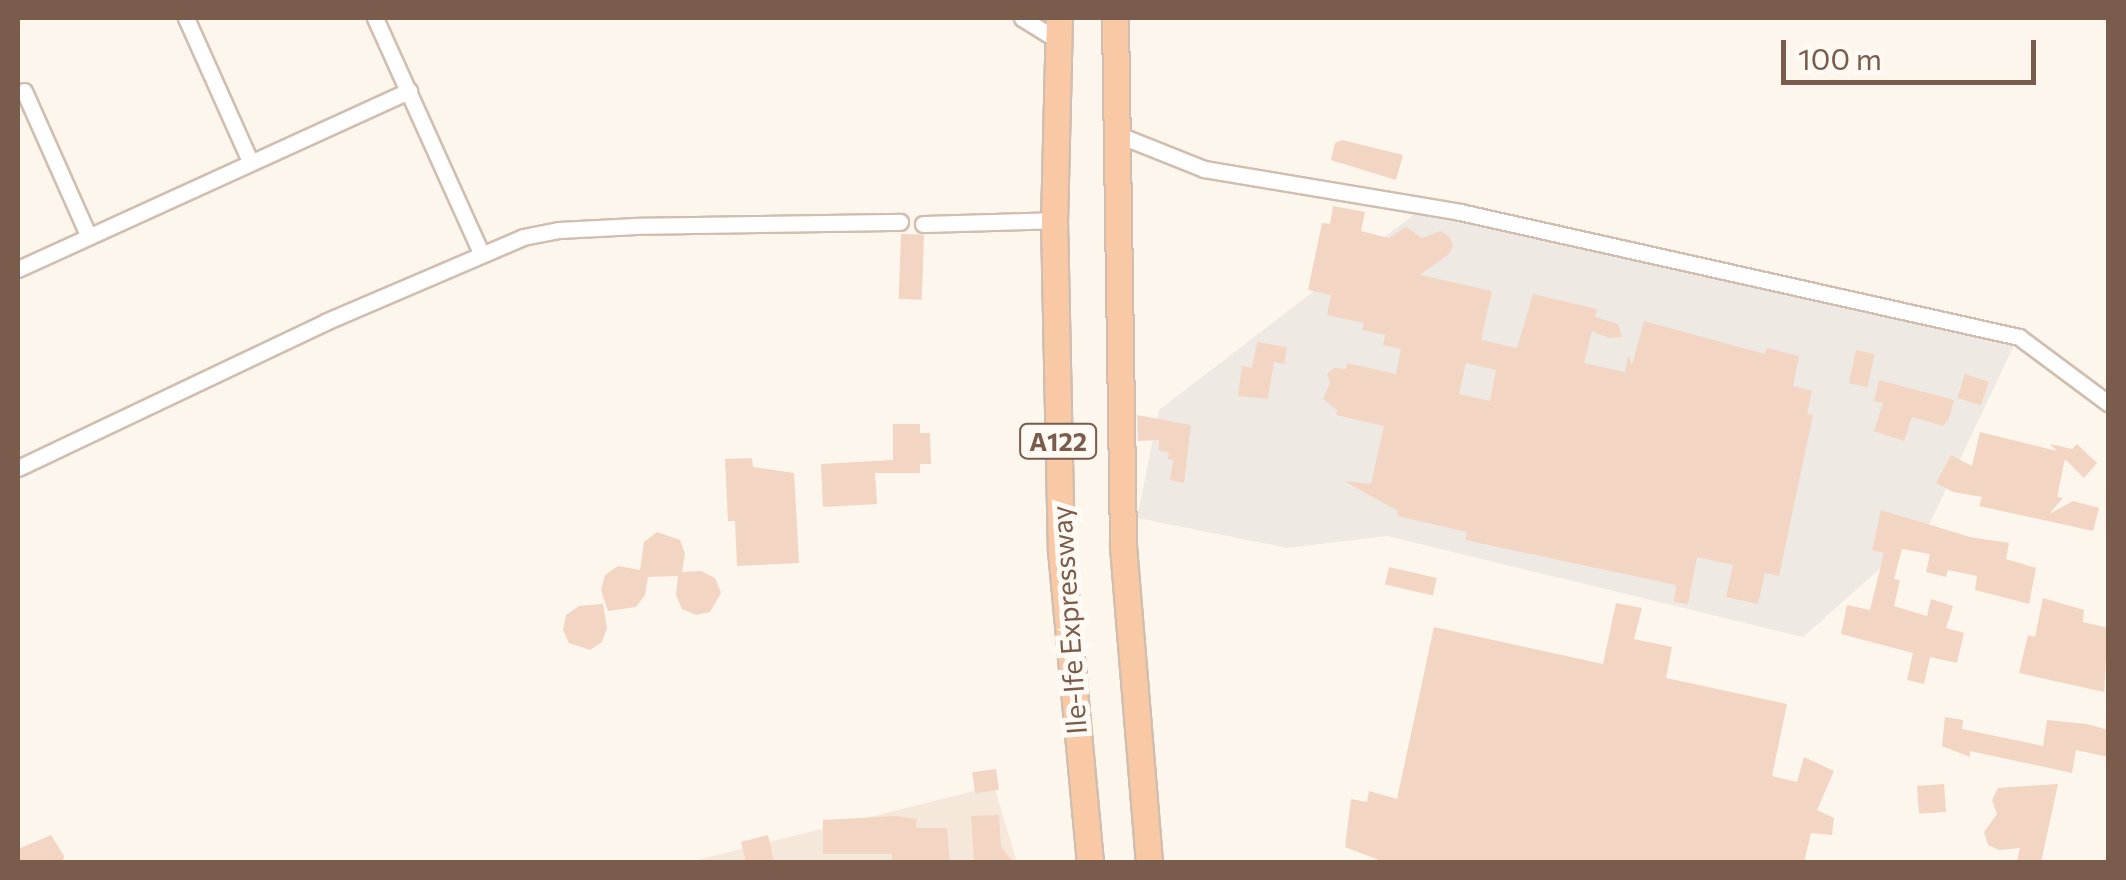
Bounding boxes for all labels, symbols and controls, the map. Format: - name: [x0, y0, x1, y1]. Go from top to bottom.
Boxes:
- scale bar: [1786, 20, 2041, 82]
- text: 100 m: [1798, 39, 1882, 76]
- road number: A122: [1018, 421, 1098, 461]
- street label: Ile-Ife Expressway: [1043, 504, 1093, 736]

